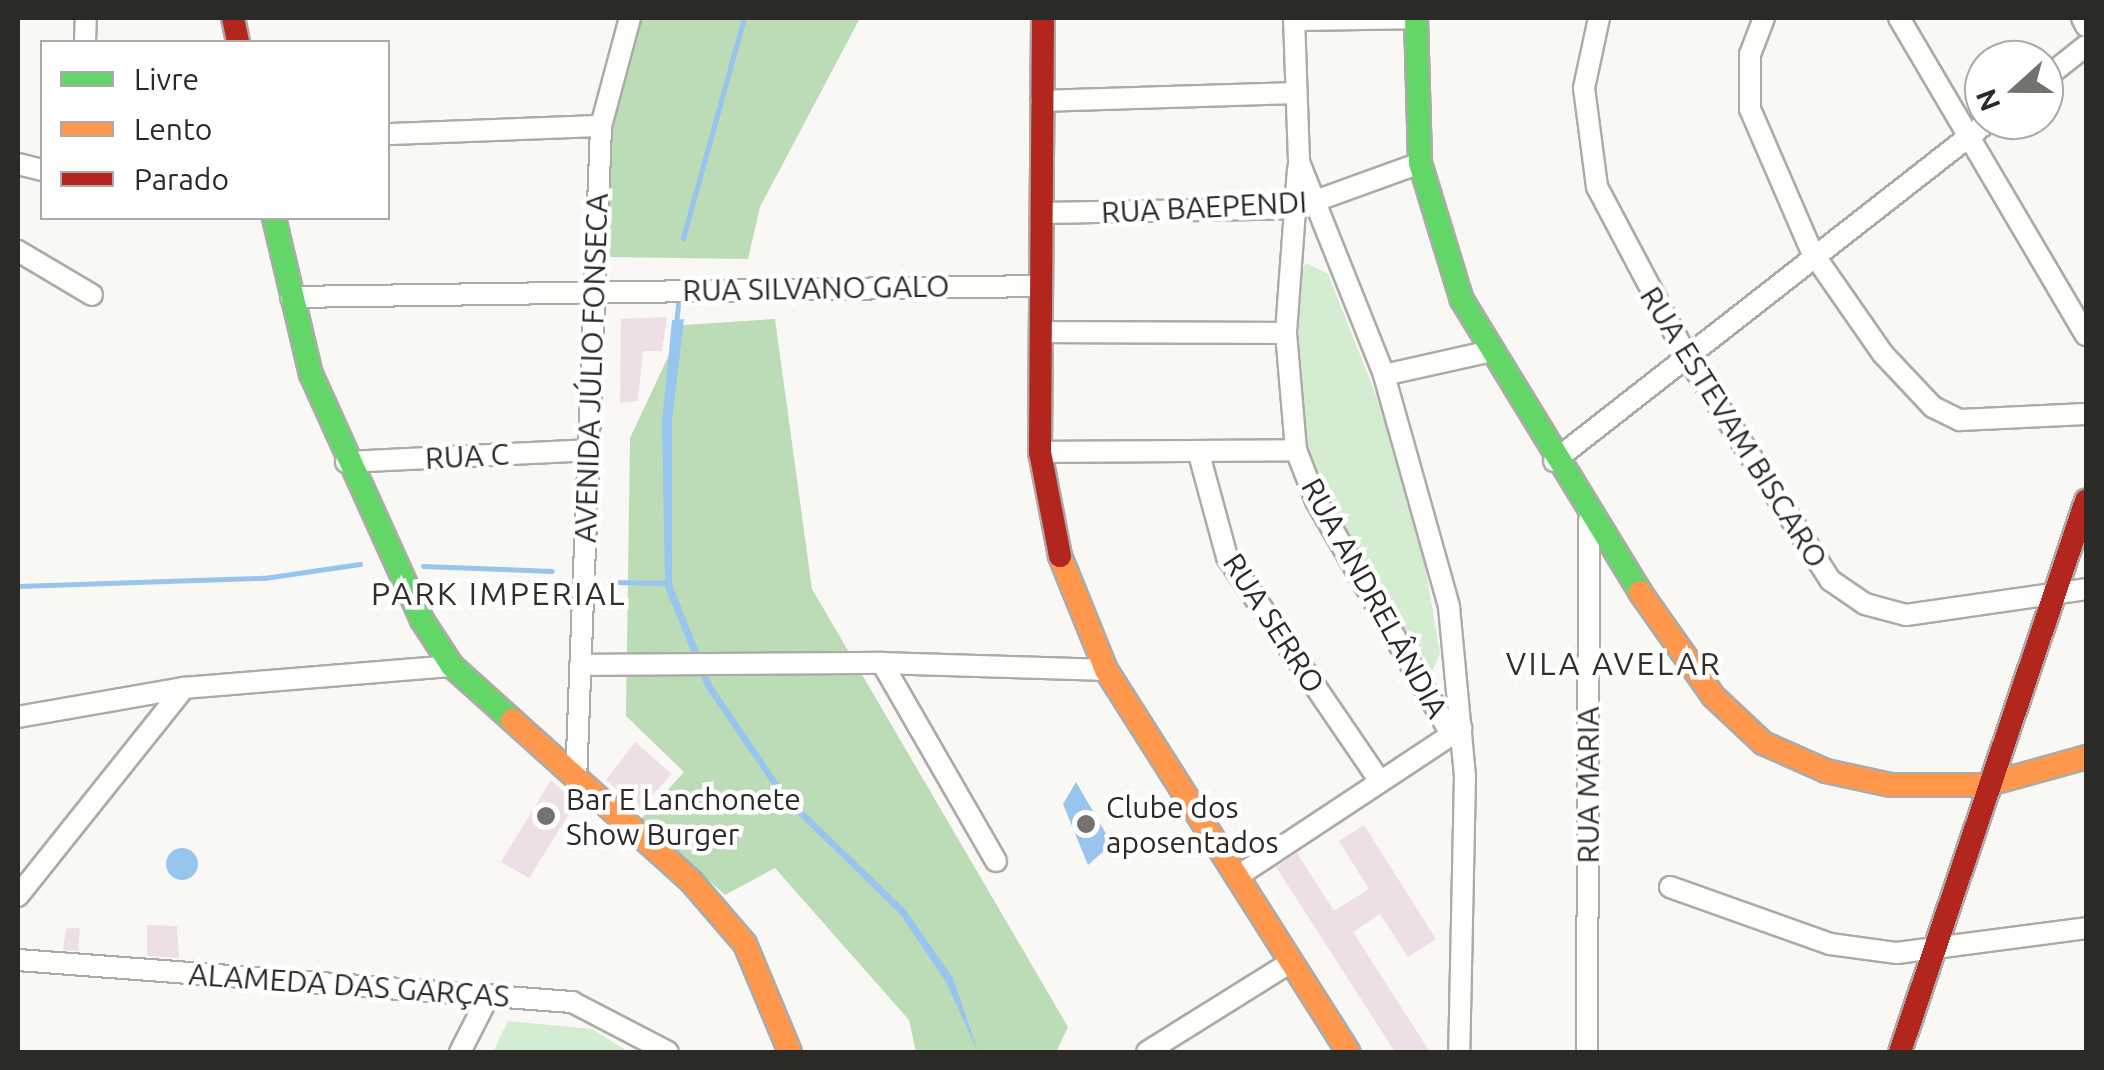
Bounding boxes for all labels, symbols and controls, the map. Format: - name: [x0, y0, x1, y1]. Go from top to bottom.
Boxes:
- legend: [40, 40, 390, 220]
- north arrow: [1964, 40, 2064, 140]
- text: Livre: [134, 62, 199, 96]
- text: N: [1969, 85, 2006, 116]
- text: Lento: [134, 112, 212, 146]
- text: Parado: [134, 162, 229, 196]
- street label: RUA BAEPENDI: [1100, 184, 1308, 230]
- street label: AVENIDA JÚLIO FONSECA: [567, 193, 615, 543]
- street label: RUA SILVANO GALO: [682, 268, 950, 308]
- street label: RUA ESTEVAM BISCARO: [1633, 280, 1835, 574]
- street label: RUA C: [424, 436, 510, 476]
- street label: RUA ANDRELÂNDIA: [1294, 472, 1456, 724]
- street label: RUA SERRO: [1216, 547, 1332, 699]
- district label: PARK IMPERIAL: [371, 574, 627, 612]
- district label: VILA AVELAR: [1506, 644, 1722, 682]
- street label: RUA MARIA: [1570, 707, 1606, 863]
- place label: Bar E Lanchonete Show Burger: [566, 781, 801, 852]
- place label: Clube dos aposentados: [1106, 789, 1278, 860]
- marker: Bar E Lanchonete Show Burger: [535, 805, 557, 827]
- marker: Clube dos aposentados: [1075, 813, 1097, 835]
- street label: ALAMEDA DAS GARÇAS: [187, 956, 511, 1014]

